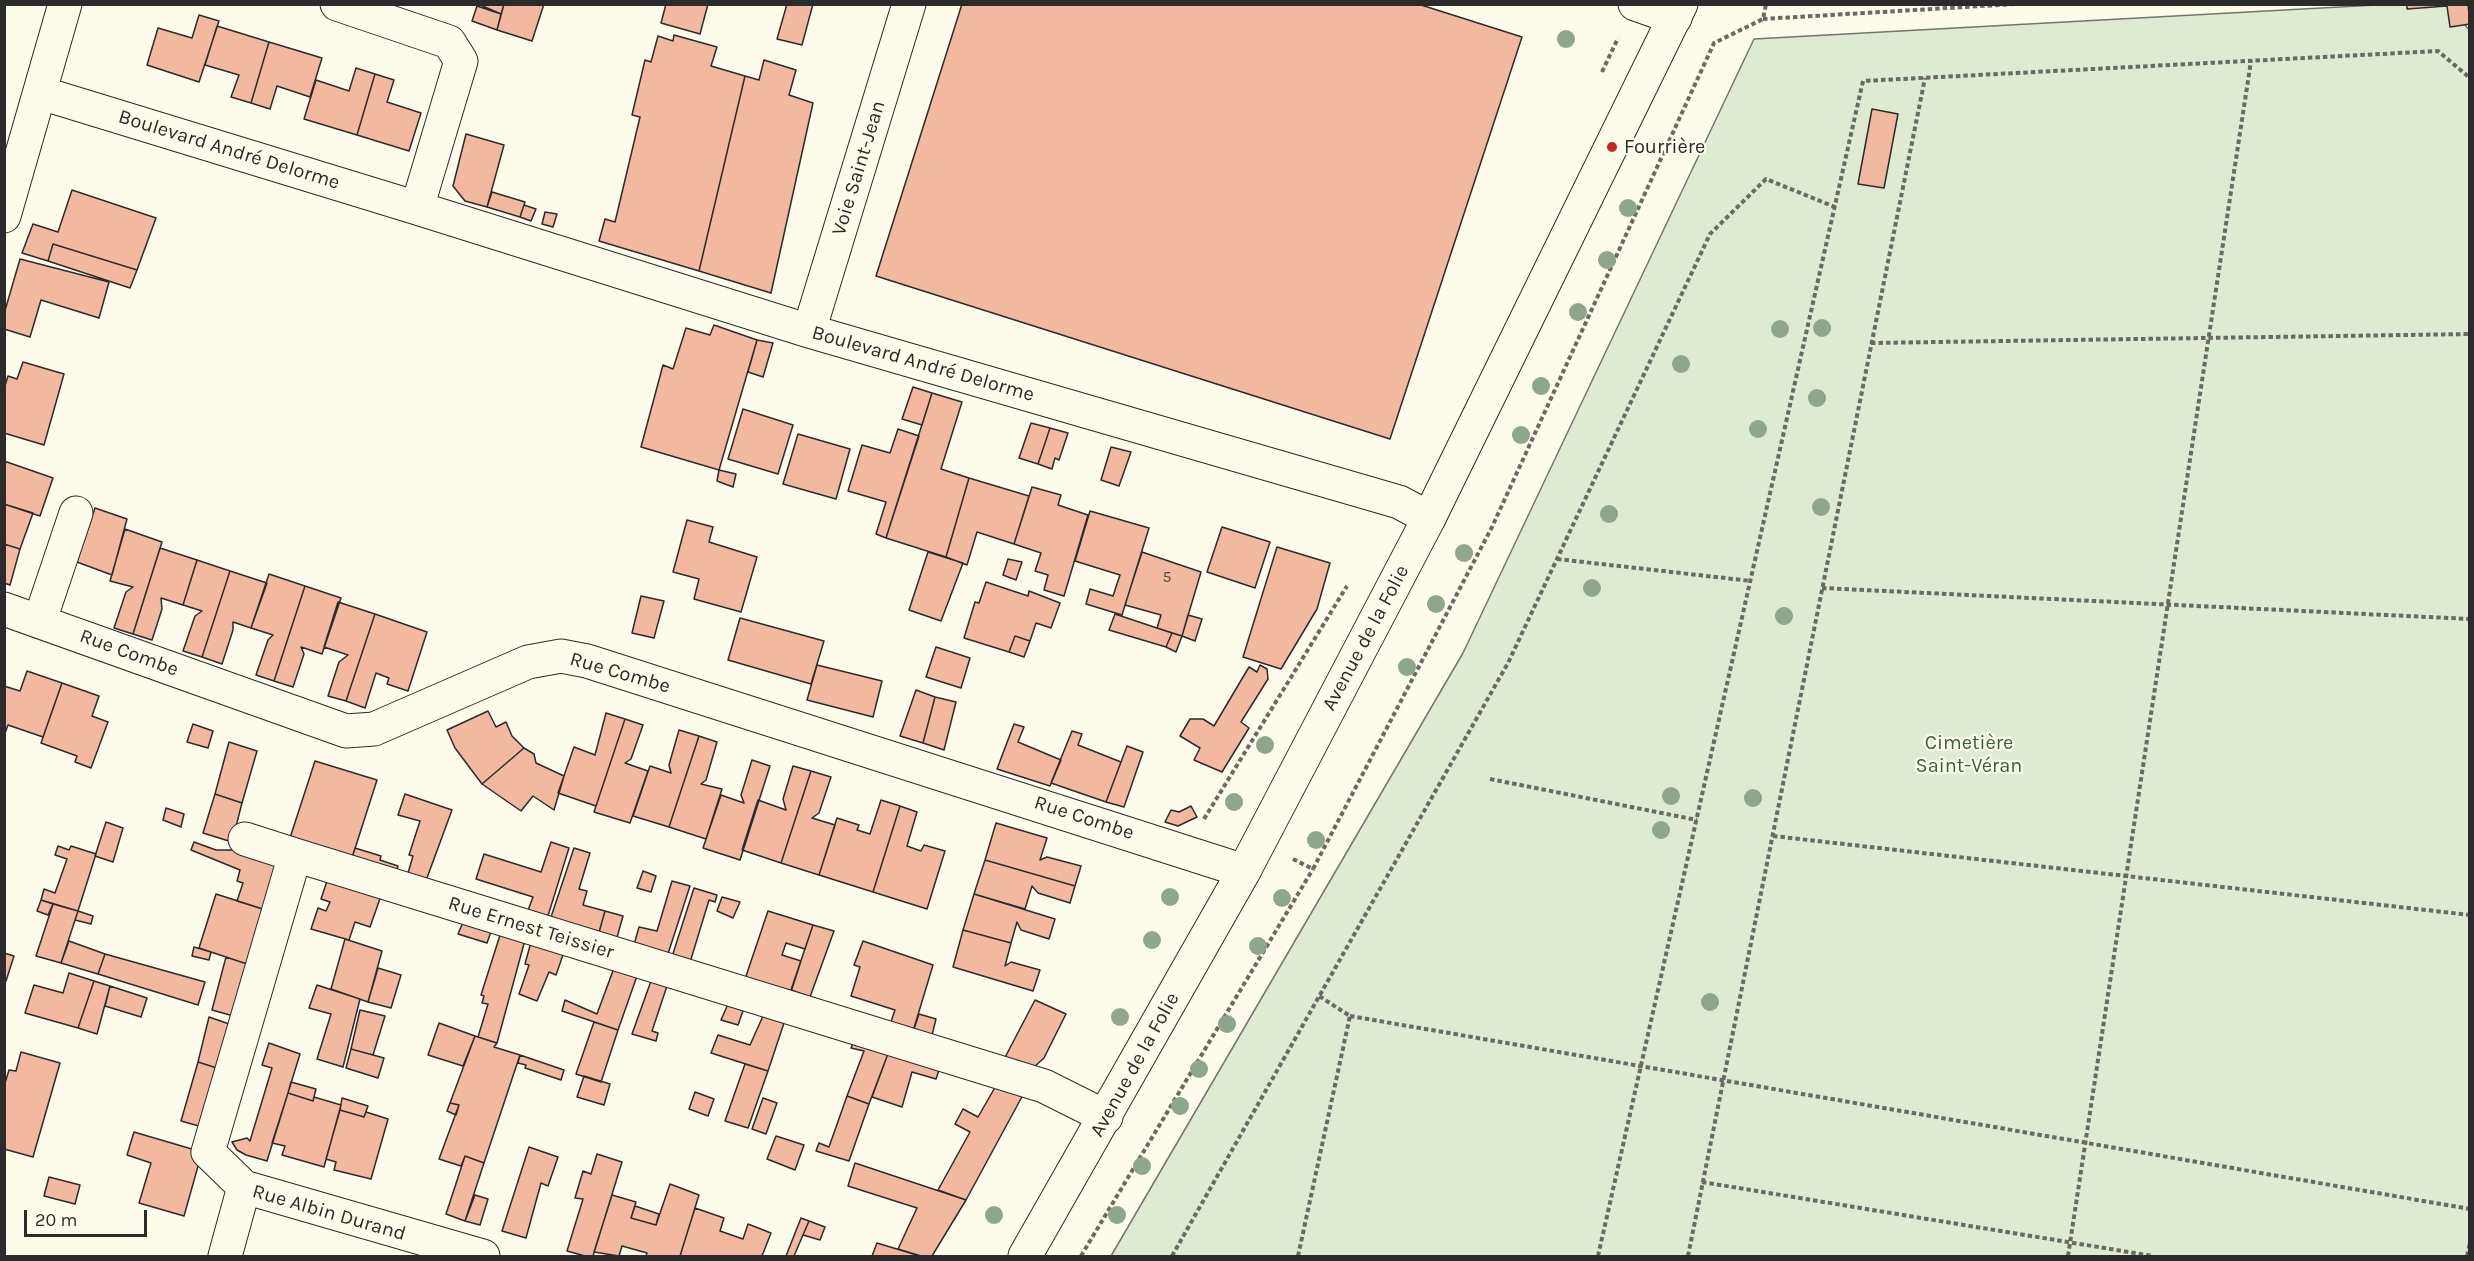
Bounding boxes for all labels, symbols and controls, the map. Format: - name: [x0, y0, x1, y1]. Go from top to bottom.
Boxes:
- street label: Voie Saint-Jean: [827, 98, 891, 238]
- street label: Boulevard André Delorme: [115, 105, 343, 195]
- place label: Fourrière: [1624, 135, 1705, 159]
- marker: Fourrière: [1605, 140, 1619, 154]
- street label: Boulevard André Delorme: [809, 321, 1037, 407]
- street label: Avenue de la Folie: [1317, 561, 1415, 715]
- house number: 5: [1162, 567, 1172, 587]
- street label: Rue Combe: [76, 624, 182, 682]
- street label: Rue Combe: [567, 647, 673, 699]
- park label: Cimetière Saint-Véran: [1916, 731, 2022, 778]
- street label: Rue Combe: [1031, 791, 1137, 845]
- street label: Rue Ernest Teissier: [445, 891, 617, 965]
- street label: Avenue de la Folie: [1085, 989, 1185, 1141]
- street label: Rue Albin Durand: [249, 1180, 409, 1246]
- scale bar: [27, 1198, 150, 1236]
- text: 20 m: [35, 1209, 77, 1231]

